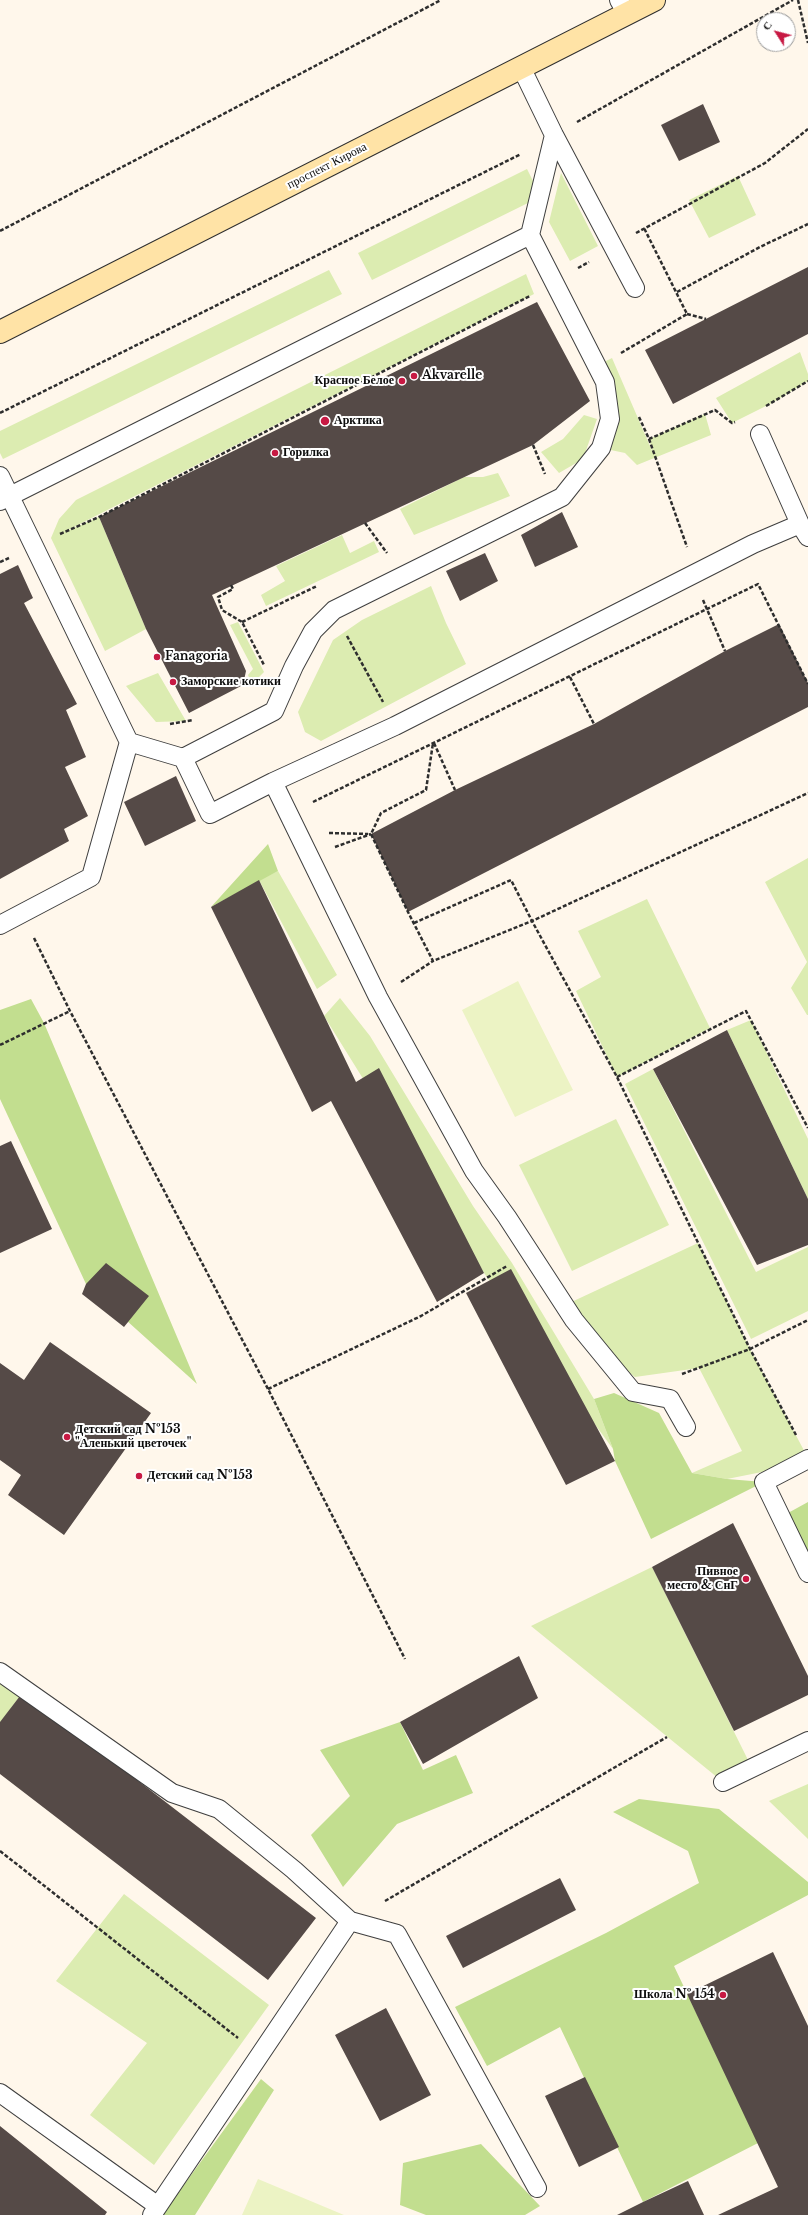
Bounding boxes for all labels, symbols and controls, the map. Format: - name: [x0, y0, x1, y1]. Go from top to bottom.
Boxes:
- north arrow: [756, 12, 796, 52]
- text: С: [759, 18, 775, 33]
- street label: проспект Кирова: [285, 140, 369, 192]
- place label: Akvarelle: [422, 369, 482, 383]
- marker: Akvarelle: [409, 371, 419, 381]
- place label: Красное Белое: [315, 374, 394, 388]
- marker: Красное Белое: [397, 376, 407, 386]
- place label: Арктика: [334, 414, 382, 428]
- marker: Арктика: [319, 415, 331, 427]
- place label: Горилка: [283, 446, 329, 460]
- marker: Горилка: [270, 448, 280, 458]
- place label: Fanagoria: [165, 650, 228, 664]
- marker: Fanagoria: [152, 652, 162, 662]
- place label: Заморские котики: [181, 675, 281, 689]
- marker: Заморские котики: [168, 677, 178, 687]
- place label: Детский сад №153 "Аленький цветочек": [75, 1423, 191, 1451]
- marker: Детский сад №153 "Аленький цветочек": [62, 1432, 72, 1442]
- place label: Детский сад №153: [147, 1469, 253, 1483]
- marker: Детский сад №153: [134, 1471, 144, 1481]
- place label: Пивное место & СнГ: [667, 1565, 738, 1593]
- marker: Пивное место & СнГ: [741, 1574, 751, 1584]
- place label: Школа № 154: [634, 1988, 715, 2002]
- marker: Школа № 154: [718, 1990, 728, 2000]

